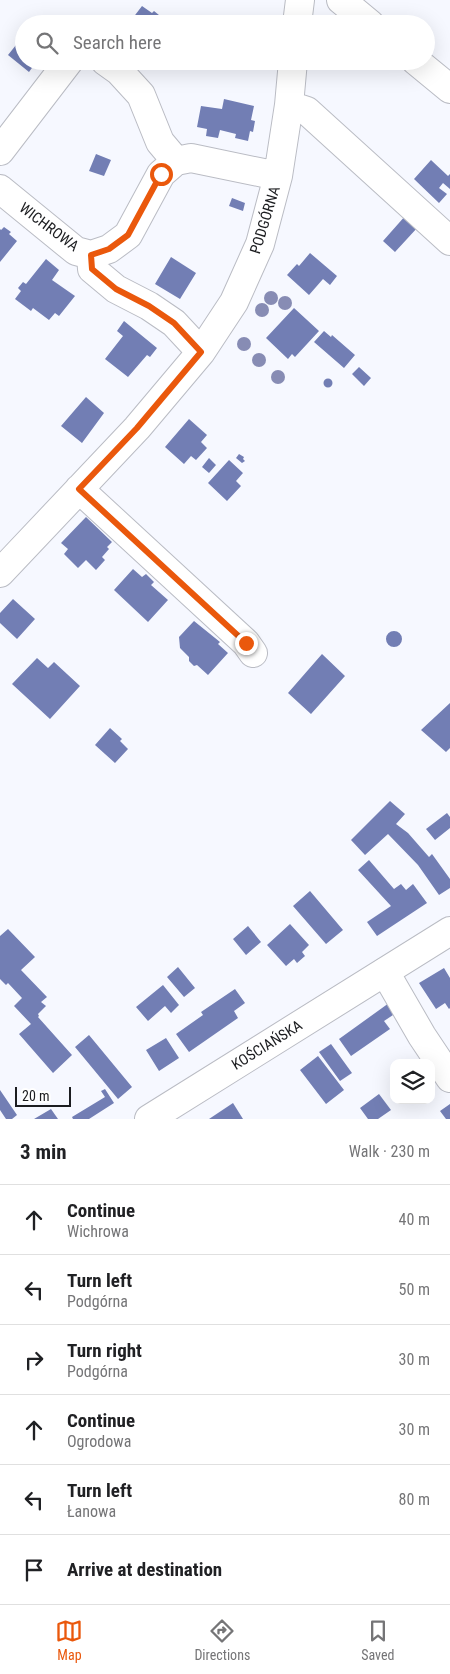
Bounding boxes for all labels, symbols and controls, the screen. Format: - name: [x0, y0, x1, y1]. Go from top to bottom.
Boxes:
- search box: [15, 15, 435, 70]
- icon: search: [33, 29, 61, 57]
- text: Search here: [73, 31, 161, 54]
- route start: [150, 163, 173, 186]
- street label: PODGÓRNA: [246, 184, 284, 256]
- street label: WICHROWA: [16, 199, 83, 255]
- route end: [235, 632, 258, 655]
- street label: KOŚCIAŃSKA: [228, 1016, 306, 1074]
- map controls: [390, 1059, 435, 1104]
- button: layers: [390, 1059, 435, 1104]
- scale bar: [15, 1084, 71, 1107]
- text: 20 m: [22, 1088, 50, 1104]
- text: 3 min: [20, 1140, 67, 1164]
- text: Walk · 230 m: [349, 1142, 430, 1161]
- text: Continue: [67, 1199, 135, 1222]
- icon: ahead: [20, 1206, 48, 1234]
- text: 40 m: [398, 1210, 430, 1229]
- text: Wichrowa: [67, 1222, 129, 1241]
- text: Turn left: [67, 1269, 132, 1292]
- icon: left: [20, 1276, 48, 1304]
- text: 50 m: [398, 1280, 430, 1299]
- text: Podgórna: [67, 1292, 128, 1311]
- text: Turn right: [67, 1339, 142, 1362]
- icon: right: [20, 1346, 48, 1374]
- text: 30 m: [398, 1350, 430, 1369]
- text: Podgórna: [67, 1362, 128, 1381]
- text: Continue: [67, 1409, 135, 1432]
- icon: ahead: [20, 1416, 48, 1444]
- text: 30 m: [398, 1420, 430, 1439]
- text: Ogrodowa: [67, 1432, 131, 1451]
- text: Turn left: [67, 1479, 132, 1502]
- icon: left: [20, 1486, 48, 1514]
- text: 80 m: [398, 1490, 430, 1509]
- text: Łanowa: [67, 1502, 116, 1521]
- icon: arrive: [20, 1556, 48, 1584]
- text: Arrive at destination: [67, 1558, 222, 1581]
- tab: Map: [55, 1617, 83, 1663]
- tab: Directions: [194, 1617, 250, 1663]
- tab: Saved: [361, 1617, 395, 1663]

